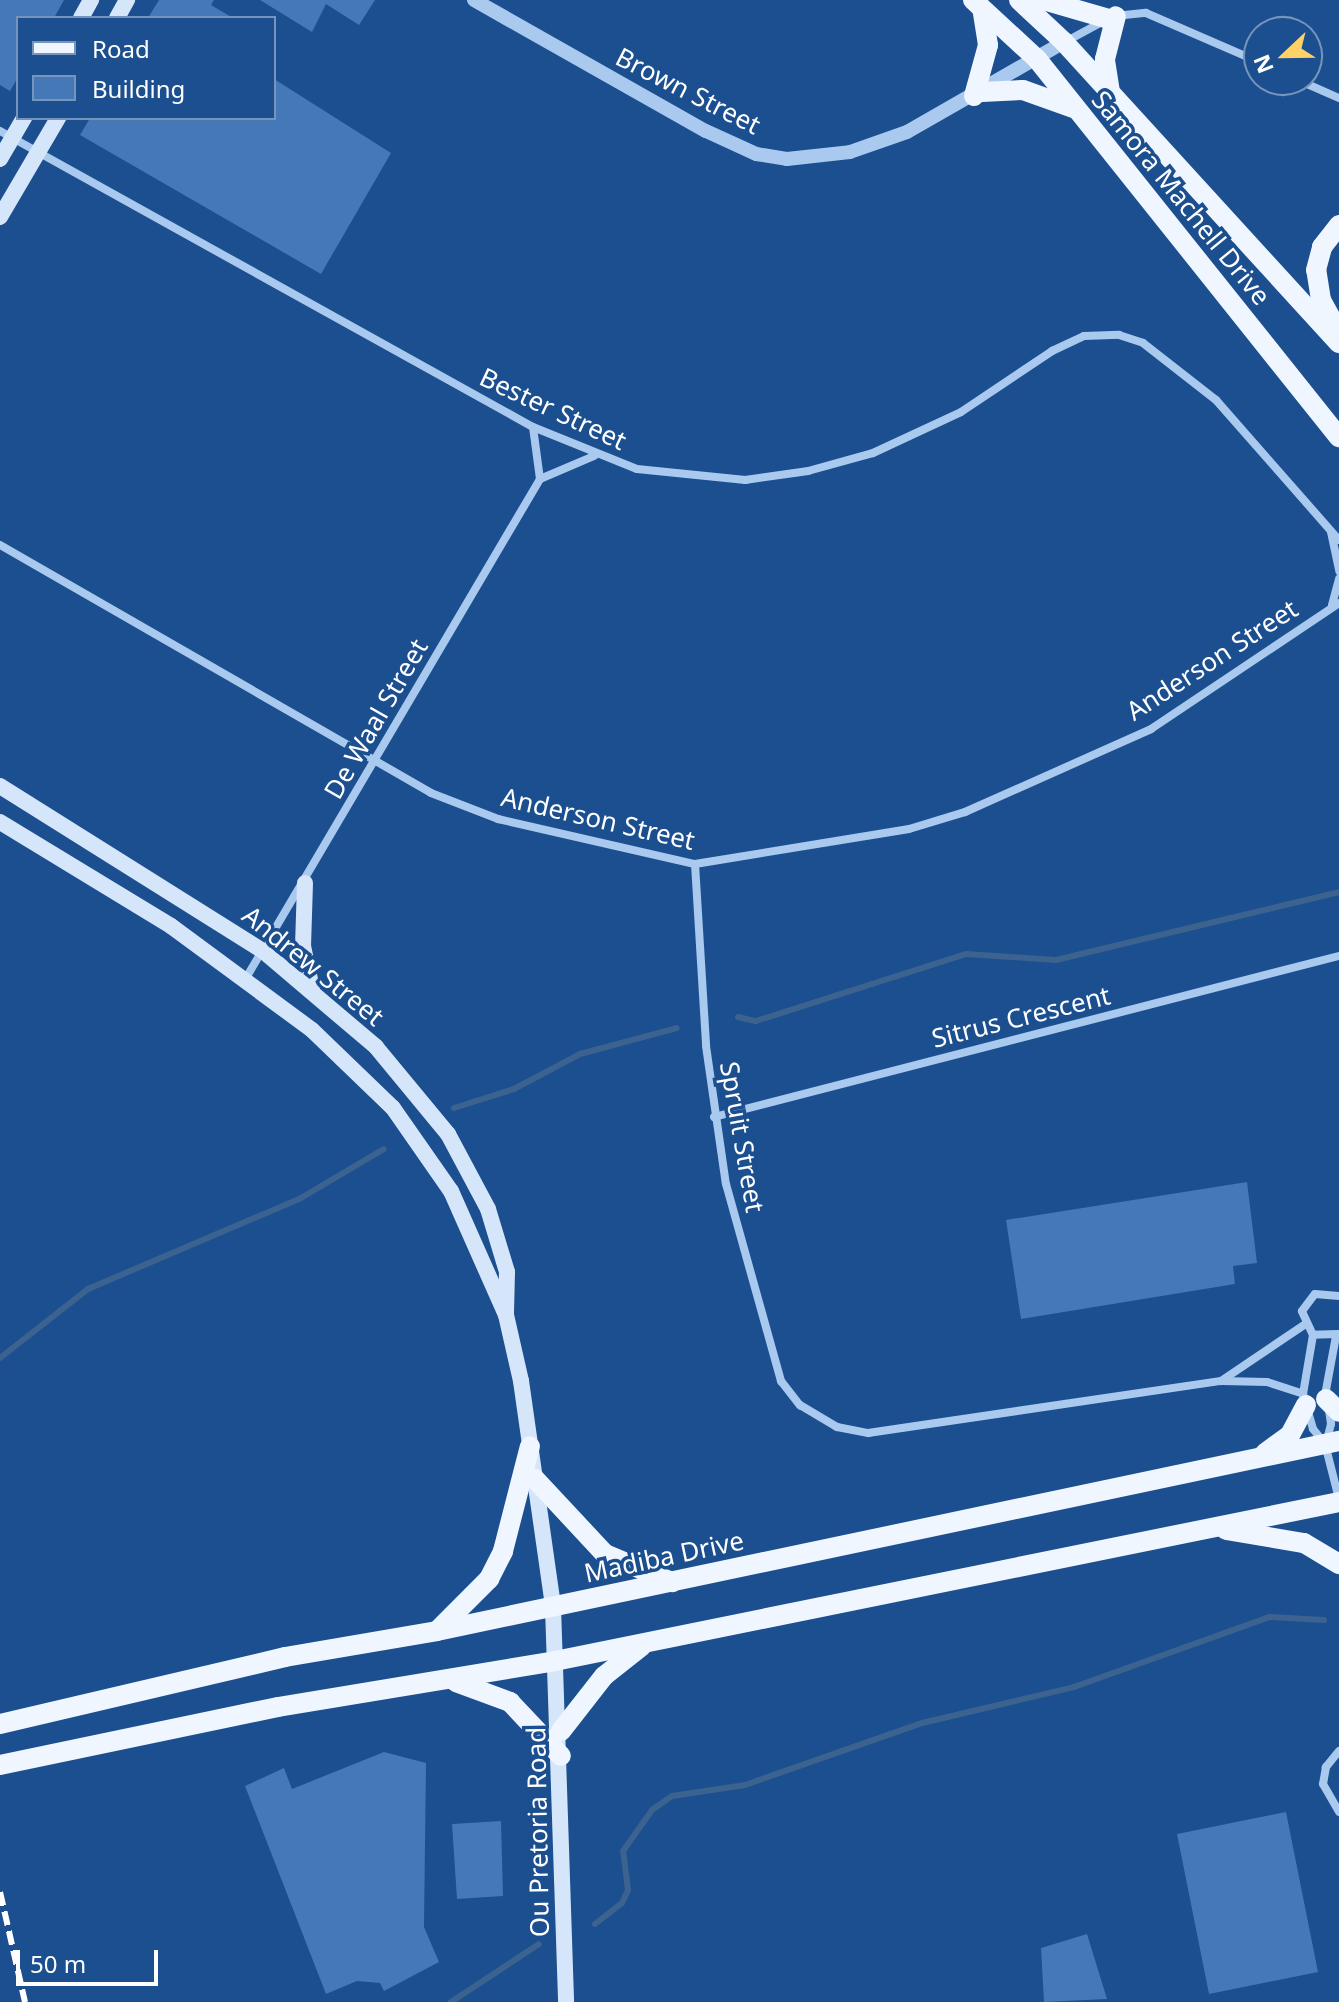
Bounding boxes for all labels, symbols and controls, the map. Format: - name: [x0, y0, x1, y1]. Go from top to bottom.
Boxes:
- legend: [16, 16, 276, 120]
- north arrow: [1243, 16, 1323, 96]
- text: Road: [92, 32, 150, 65]
- street label: Brown Street: [610, 41, 766, 141]
- text: N: [1245, 50, 1280, 78]
- text: Building: [92, 72, 185, 105]
- street label: Samora Machell Drive: [1085, 85, 1277, 311]
- street label: Bester Street: [475, 361, 631, 457]
- street label: Anderson Street: [1121, 593, 1303, 727]
- street label: De Waal Street: [318, 634, 434, 804]
- street label: Anderson Street: [498, 782, 698, 856]
- street label: Andrew Street: [236, 899, 390, 1033]
- street label: Sitrus Crescent: [929, 980, 1113, 1054]
- street label: Spruit Street: [713, 1059, 771, 1215]
- street label: Madiba Drive: [581, 1525, 747, 1589]
- street label: Ou Pretoria Road: [521, 1727, 555, 1937]
- scale bar: [20, 1934, 162, 1984]
- text: 50 m: [30, 1947, 86, 1980]

